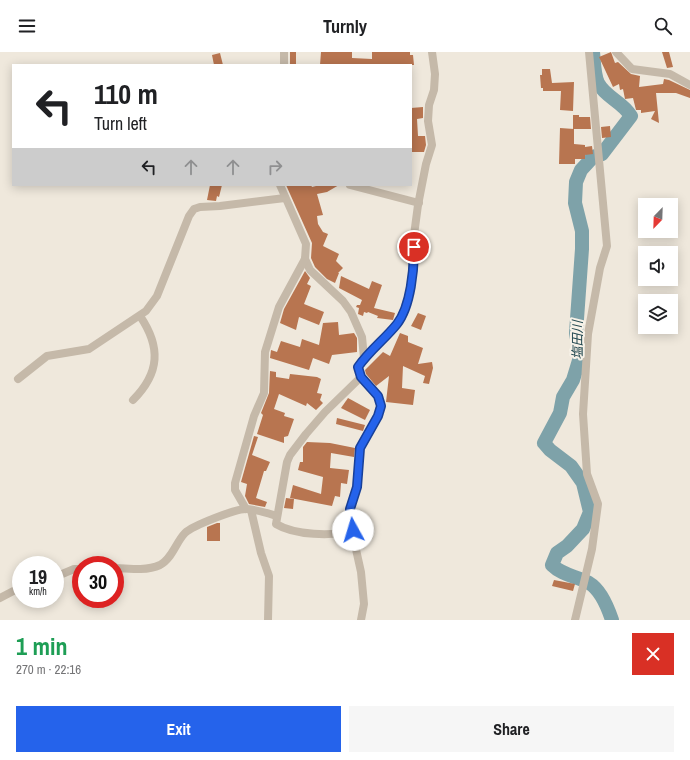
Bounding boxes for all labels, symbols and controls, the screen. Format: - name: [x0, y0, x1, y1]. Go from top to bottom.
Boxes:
- text: Turnly: [323, 14, 367, 39]
- icon: menu: [16, 15, 38, 37]
- icon: search: [652, 15, 674, 37]
- text: 110 m: [94, 75, 158, 113]
- icon: left: [28, 80, 80, 132]
- text: Turn left: [94, 111, 147, 136]
- icon: left: [138, 156, 160, 178]
- icon: ahead: [180, 156, 202, 178]
- icon: ahead: [222, 156, 244, 178]
- icon: right: [264, 156, 286, 178]
- north arrow: [638, 198, 678, 238]
- map controls: [638, 198, 678, 334]
- pin: [397, 230, 431, 264]
- icon: arrive: [403, 236, 425, 258]
- button: sound: [638, 246, 678, 286]
- button: layers: [638, 294, 678, 334]
- water label: 塩田川: [569, 319, 586, 360]
- position arrow: [332, 509, 374, 551]
- speed limit sign: 30: [72, 556, 124, 608]
- text: 19: [29, 563, 47, 590]
- text: km/h: [29, 585, 47, 598]
- text: 1 min: [16, 630, 67, 662]
- button: close: [632, 633, 674, 675]
- text: 270 m · 22:16: [16, 661, 81, 678]
- button: Exit: [16, 706, 341, 752]
- button: Share: [349, 706, 674, 752]

